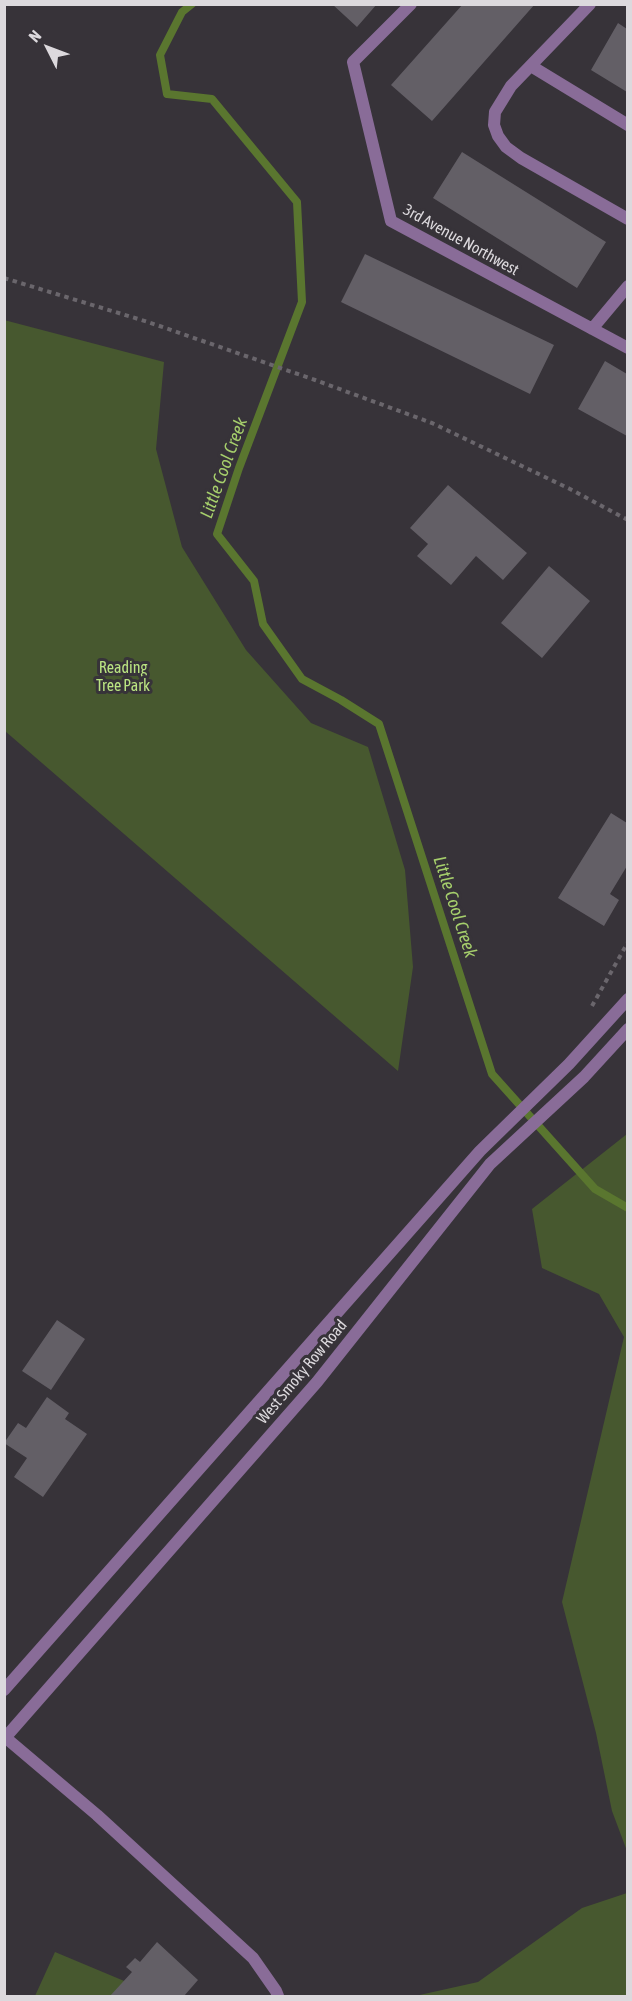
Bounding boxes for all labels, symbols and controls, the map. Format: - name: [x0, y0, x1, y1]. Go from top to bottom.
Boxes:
- north arrow: [18, 18, 78, 78]
- text: N: [25, 26, 44, 45]
- street label: 3rd Avenue Northwest: [400, 200, 522, 280]
- water label: Little Cool Creek: [196, 415, 252, 521]
- park label: Reading Tree Park: [96, 658, 150, 696]
- water label: Little Cool Creek: [428, 853, 482, 961]
- street label: West Smoky Row Road: [253, 1316, 351, 1428]

